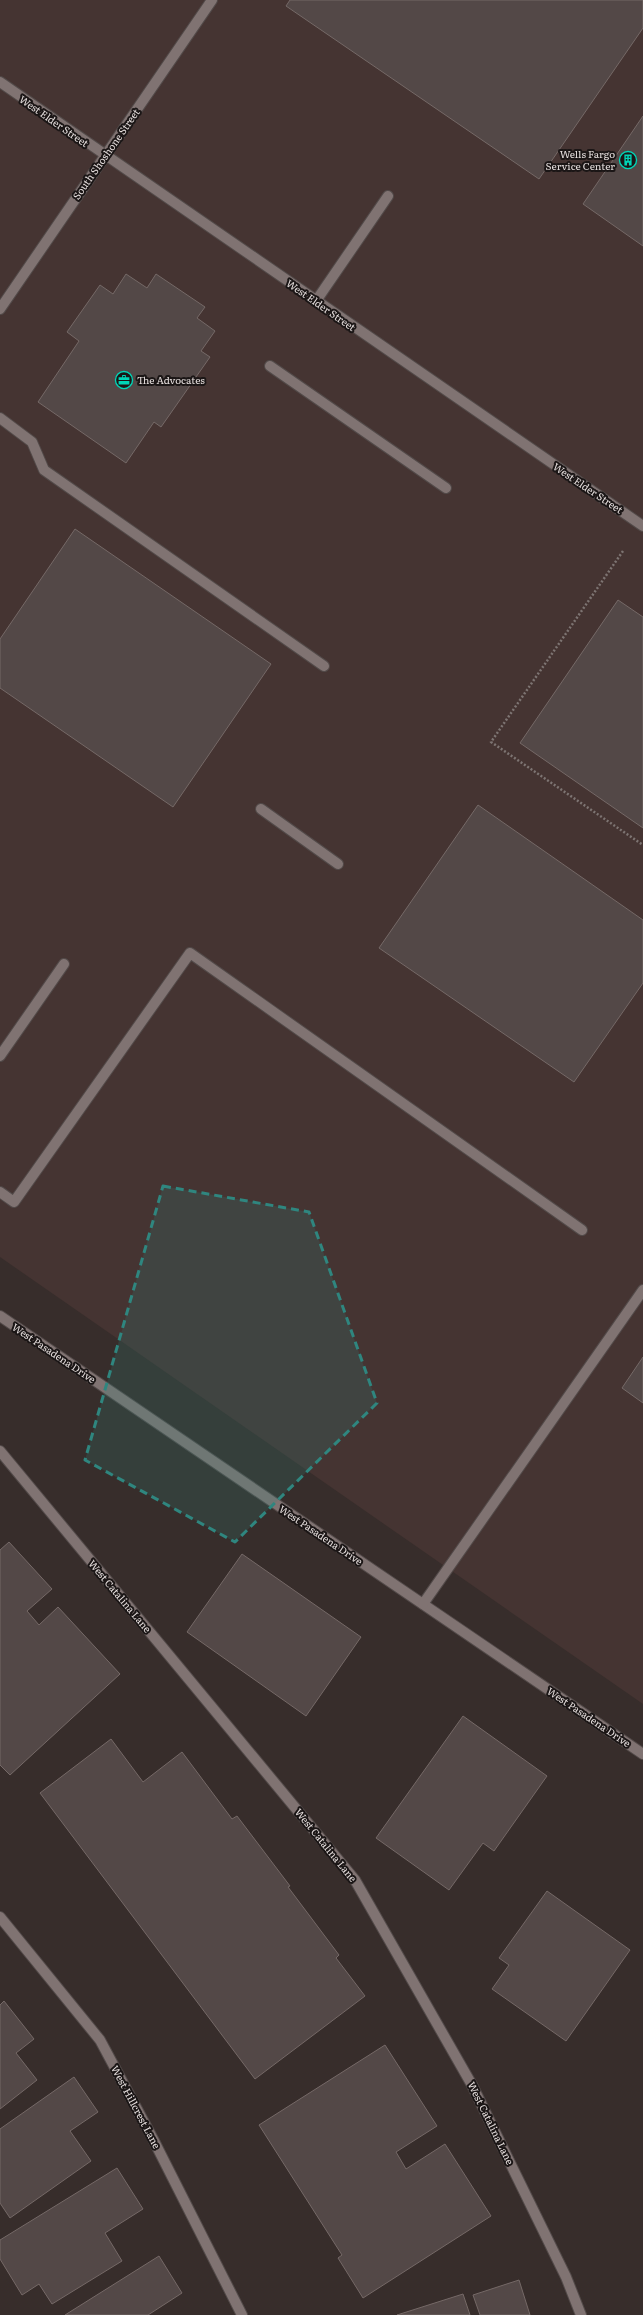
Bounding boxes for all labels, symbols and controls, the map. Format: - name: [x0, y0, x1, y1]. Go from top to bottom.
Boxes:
- street label: West Elder Street: [17, 91, 92, 150]
- street label: South Shoshone Street: [68, 105, 143, 202]
- place label: Wells Fargo Service Center: [546, 146, 615, 173]
- building icon: Wells Fargo Service Center: [618, 150, 638, 170]
- street label: West Elder Street: [284, 275, 359, 334]
- office icon: The Advocates: [114, 370, 134, 390]
- place label: The Advocates: [137, 372, 205, 387]
- street label: West Elder Street: [550, 459, 626, 517]
- street label: West Pasadena Drive: [9, 1319, 99, 1386]
- street label: West Pasadena Drive: [276, 1501, 366, 1568]
- street label: West Catalina Lane: [85, 1556, 155, 1635]
- street label: West Pasadena Drive: [544, 1683, 634, 1750]
- street label: West Catalina Lane: [292, 1805, 361, 1885]
- street label: West Hillcrest Lane: [108, 2062, 165, 2151]
- street label: West Catalina Lane: [465, 2079, 518, 2167]

